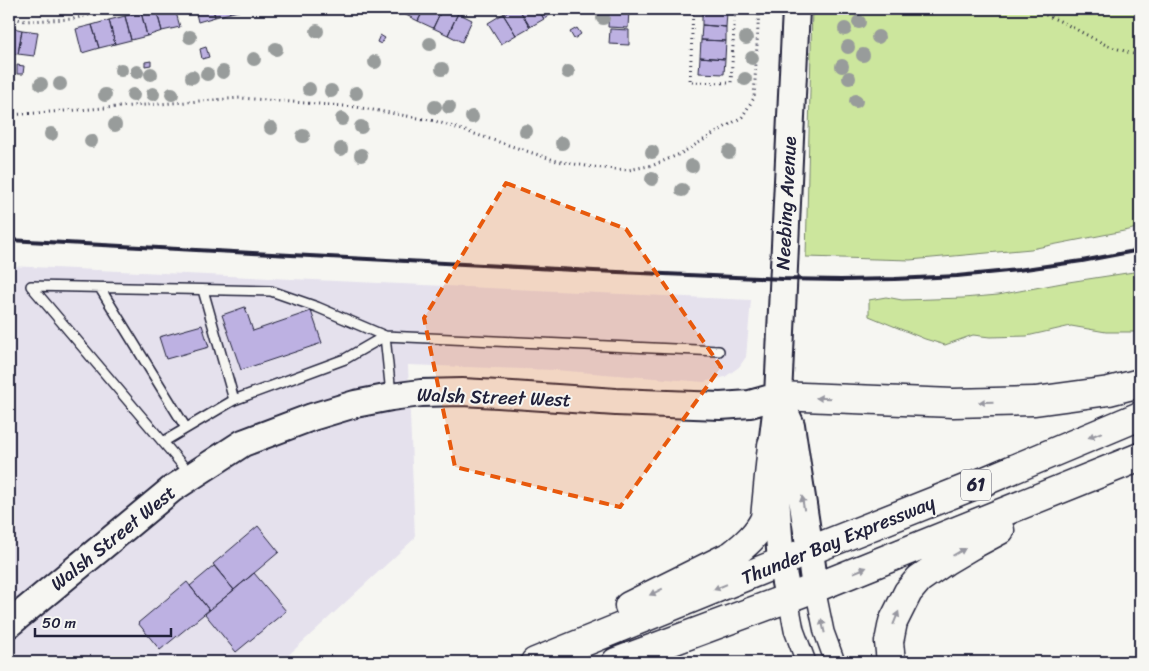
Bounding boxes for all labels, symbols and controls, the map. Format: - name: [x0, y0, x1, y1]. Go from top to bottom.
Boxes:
- street label: Neebing Avenue: [766, 135, 806, 271]
- street label: Walsh Street West: [416, 378, 572, 416]
- one-way arrow: [815, 394, 831, 402]
- one-way arrow: [978, 398, 994, 406]
- one-way arrow: [1088, 432, 1102, 440]
- road number: 61: [961, 470, 991, 500]
- street label: Walsh Street West: [43, 477, 183, 599]
- street label: Thunder Bay Expressway: [736, 486, 940, 594]
- one-way arrow: [798, 494, 806, 510]
- one-way arrow: [953, 548, 966, 557]
- one-way arrow: [853, 566, 868, 574]
- one-way arrow: [713, 583, 727, 591]
- one-way arrow: [649, 588, 664, 596]
- scale bar: [35, 606, 171, 638]
- text: 50 m: [42, 610, 77, 636]
- one-way arrow: [892, 611, 900, 625]
- one-way arrow: [819, 618, 827, 633]

